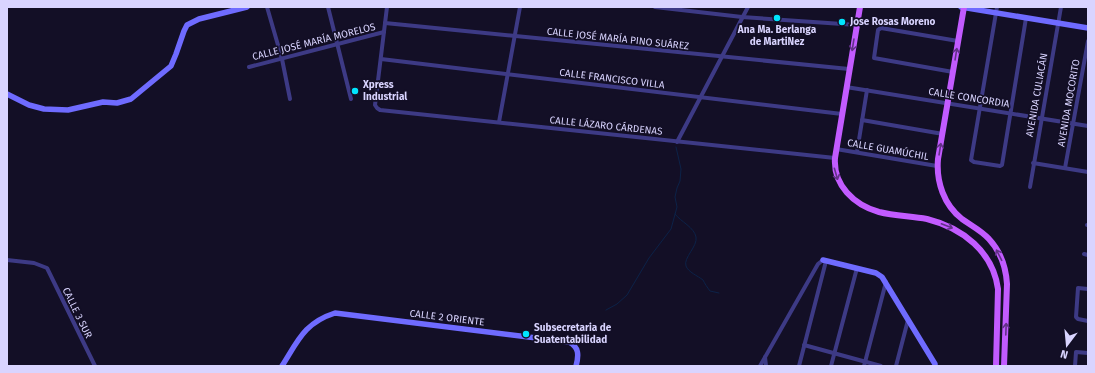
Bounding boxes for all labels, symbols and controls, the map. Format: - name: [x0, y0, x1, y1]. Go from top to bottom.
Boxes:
- marker: Ana Ma. Berlanga de MartiNez: [772, 13, 782, 23]
- place label: Jose Rosas Moreno: [849, 16, 936, 28]
- marker: Jose Rosas Moreno: [837, 17, 847, 27]
- street label: CALLE JOSÉ MARÍA MORELOS: [251, 19, 377, 63]
- street label: CALLE JOSÉ MARÍA PINO SUÁREZ: [546, 24, 690, 52]
- place label: Ana Ma. Berlanga de MartiNez: [737, 24, 817, 48]
- one-way arrow: [849, 39, 857, 52]
- one-way arrow: [952, 48, 960, 61]
- street label: AVENIDA CULIACÁN: [1022, 52, 1050, 138]
- street label: AVENIDA MOCORITO: [1055, 58, 1083, 148]
- street label: CALLE FRANCISCO VILLA: [559, 67, 666, 91]
- place label: Xpress Industrial: [362, 79, 407, 103]
- marker: Xpress Industrial: [350, 86, 360, 96]
- street label: CALLE CONCORDIA: [928, 86, 1011, 110]
- street label: CALLE LÁZARO CÁRDENAS: [549, 112, 664, 138]
- street label: CALLE GUAMÚCHIL: [846, 135, 930, 163]
- one-way arrow: [936, 143, 944, 156]
- one-way arrow: [833, 167, 840, 180]
- one-way arrow: [941, 223, 953, 231]
- one-way arrow: [995, 249, 1002, 261]
- street label: CALLE 3 SUR: [60, 286, 94, 340]
- street label: CALLE 2 ORIENTE: [409, 307, 485, 329]
- place label: Subsecretaria de Suatentabilidad: [534, 322, 612, 346]
- one-way arrow: [1002, 323, 1009, 336]
- north arrow: [1047, 325, 1087, 365]
- marker: Subsecretaria de Suatentabilidad: [521, 329, 531, 339]
- text: N: [1059, 347, 1070, 361]

